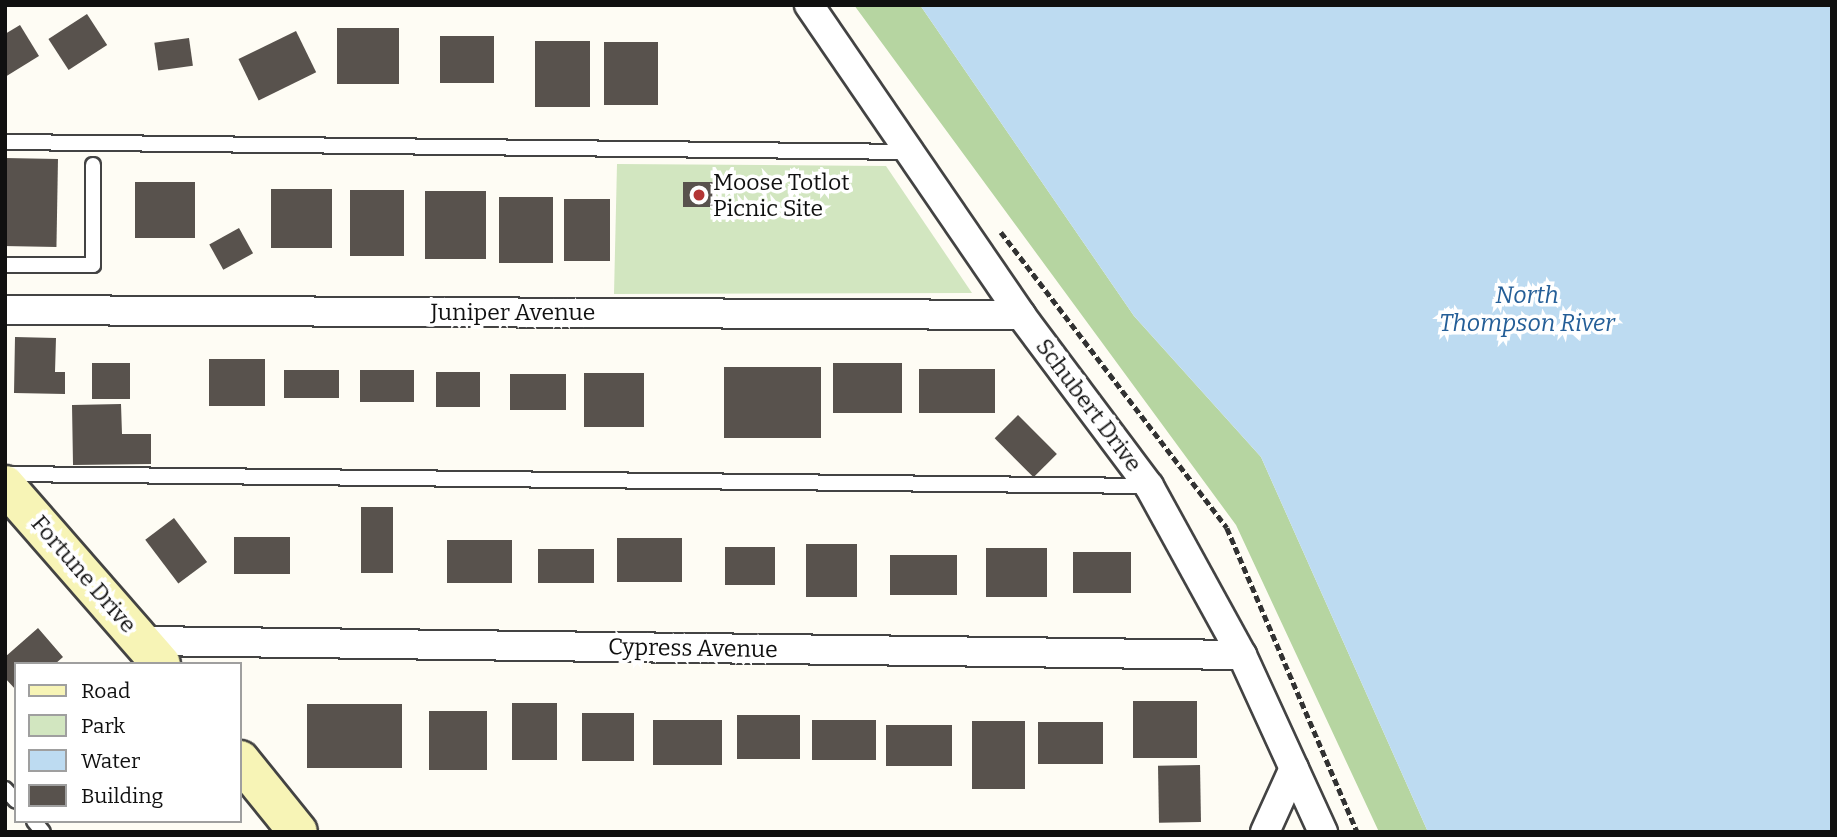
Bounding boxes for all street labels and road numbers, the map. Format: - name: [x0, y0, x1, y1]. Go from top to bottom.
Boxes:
- street label: Juniper Avenue: [431, 298, 595, 326]
- street label: Schubert Drive: [1030, 333, 1148, 477]
- street label: Fortune Drive: [26, 510, 142, 638]
- street label: Cypress Avenue: [608, 633, 778, 663]

